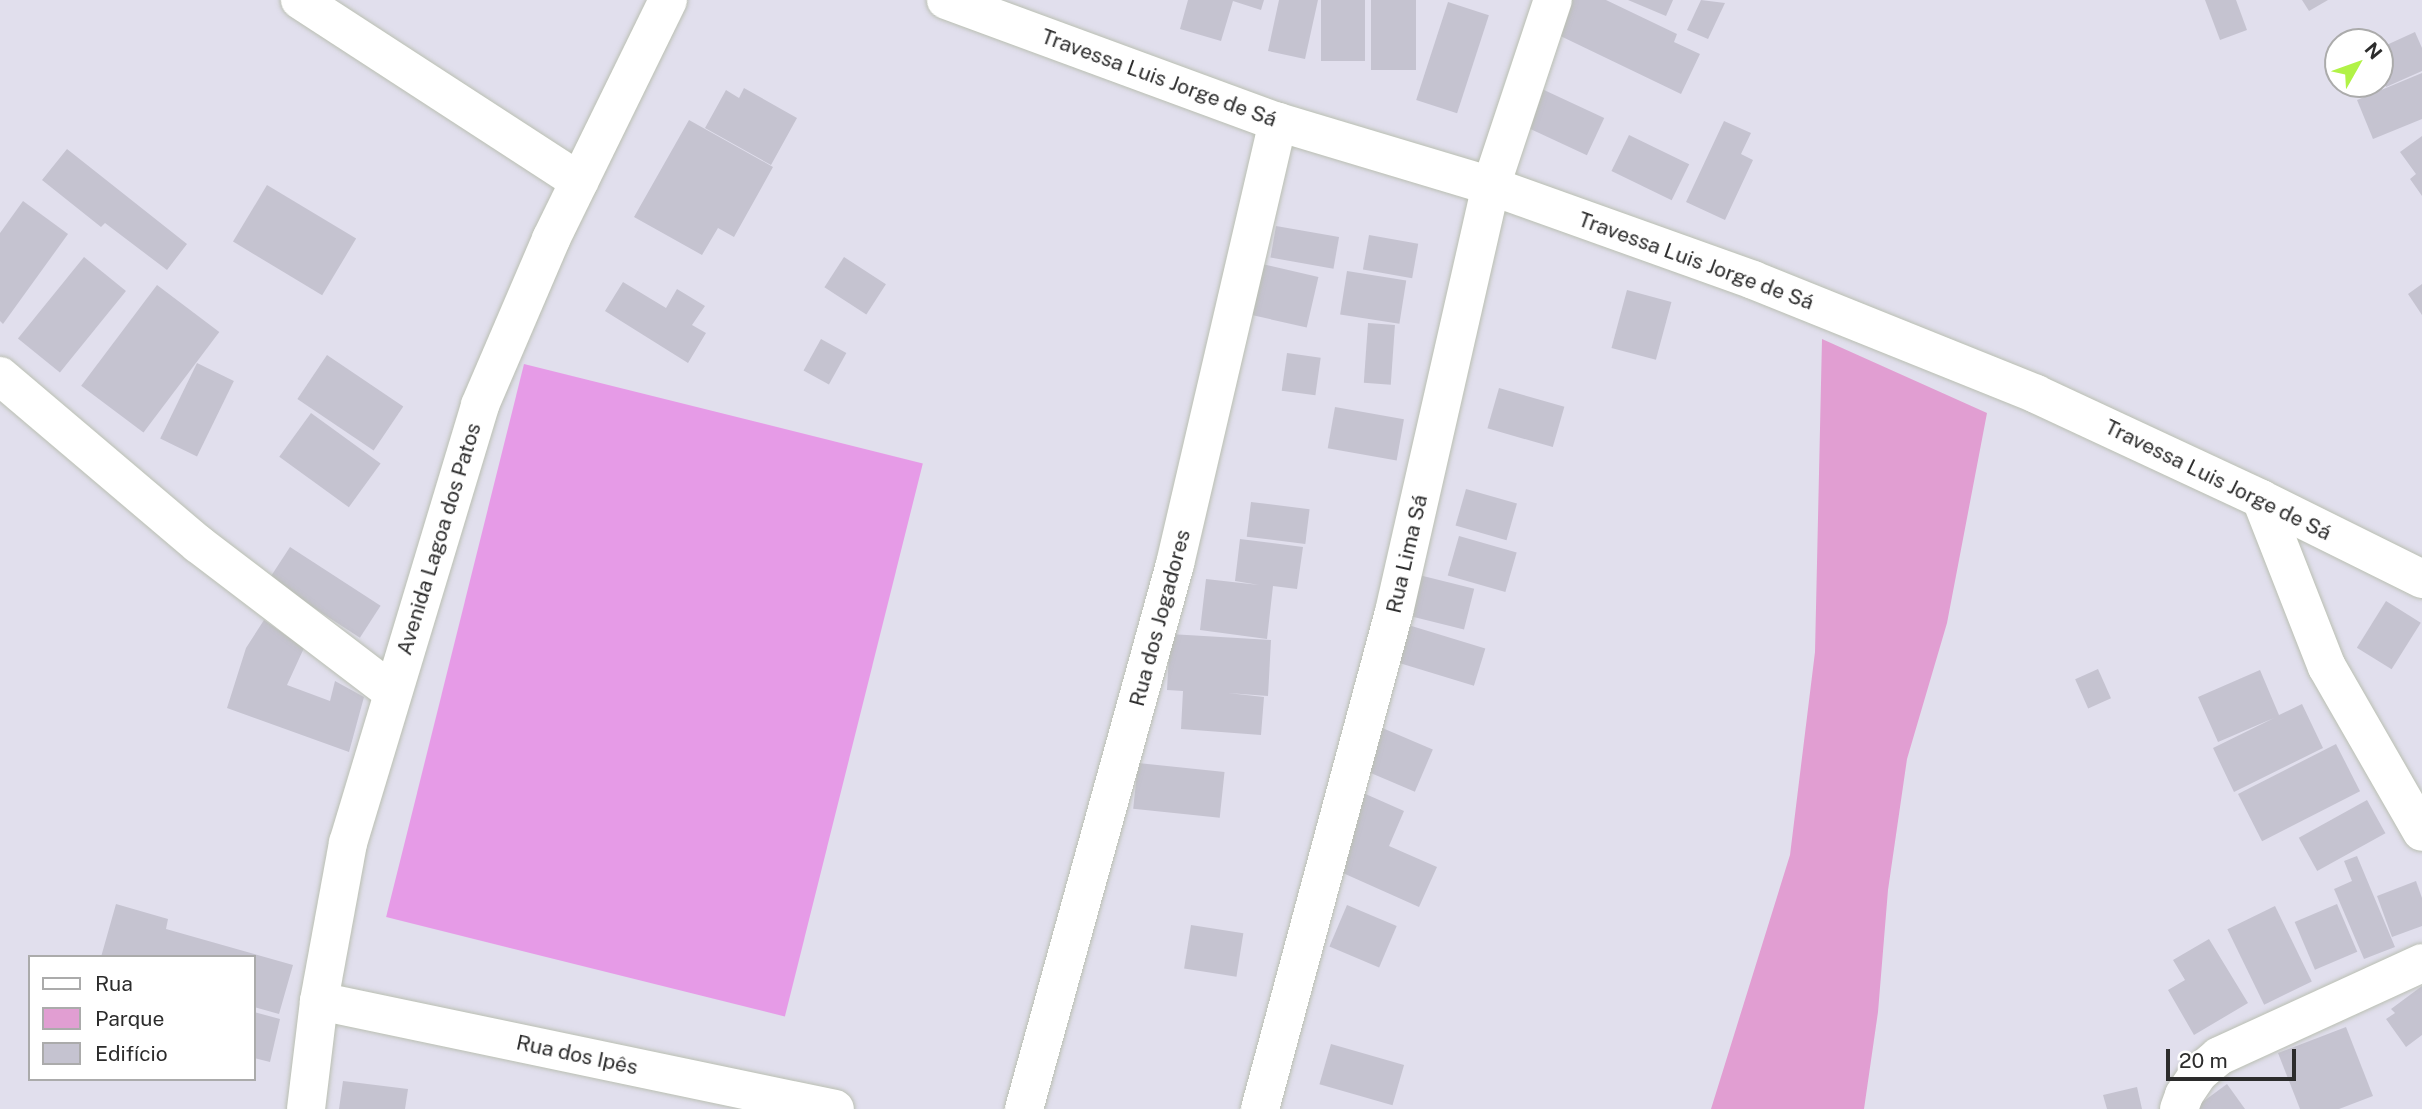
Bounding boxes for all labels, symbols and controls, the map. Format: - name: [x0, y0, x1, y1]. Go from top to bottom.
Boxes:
- street label: Travessa Luis Jorge de Sá: [1038, 24, 1280, 132]
- north arrow: [2324, 28, 2394, 98]
- text: N: [2360, 38, 2387, 64]
- street label: Travessa Luis Jorge de Sá: [1575, 207, 1817, 315]
- street label: Travessa Luis Jorge de Sá: [2100, 414, 2336, 546]
- street label: Avenida Lagoa dos Patos: [392, 420, 486, 658]
- street label: Rua Lima Sá: [1381, 492, 1433, 616]
- street label: Rua dos Jogadores: [1124, 527, 1196, 709]
- legend: [28, 955, 256, 1081]
- text: Rua: [95, 971, 133, 996]
- text: Parque: [95, 1006, 164, 1031]
- street label: Rua dos Ipês: [514, 1030, 640, 1080]
- scale bar: [2170, 1036, 2300, 1080]
- text: Edifício: [95, 1041, 168, 1066]
- text: 20 m: [2179, 1048, 2228, 1073]

